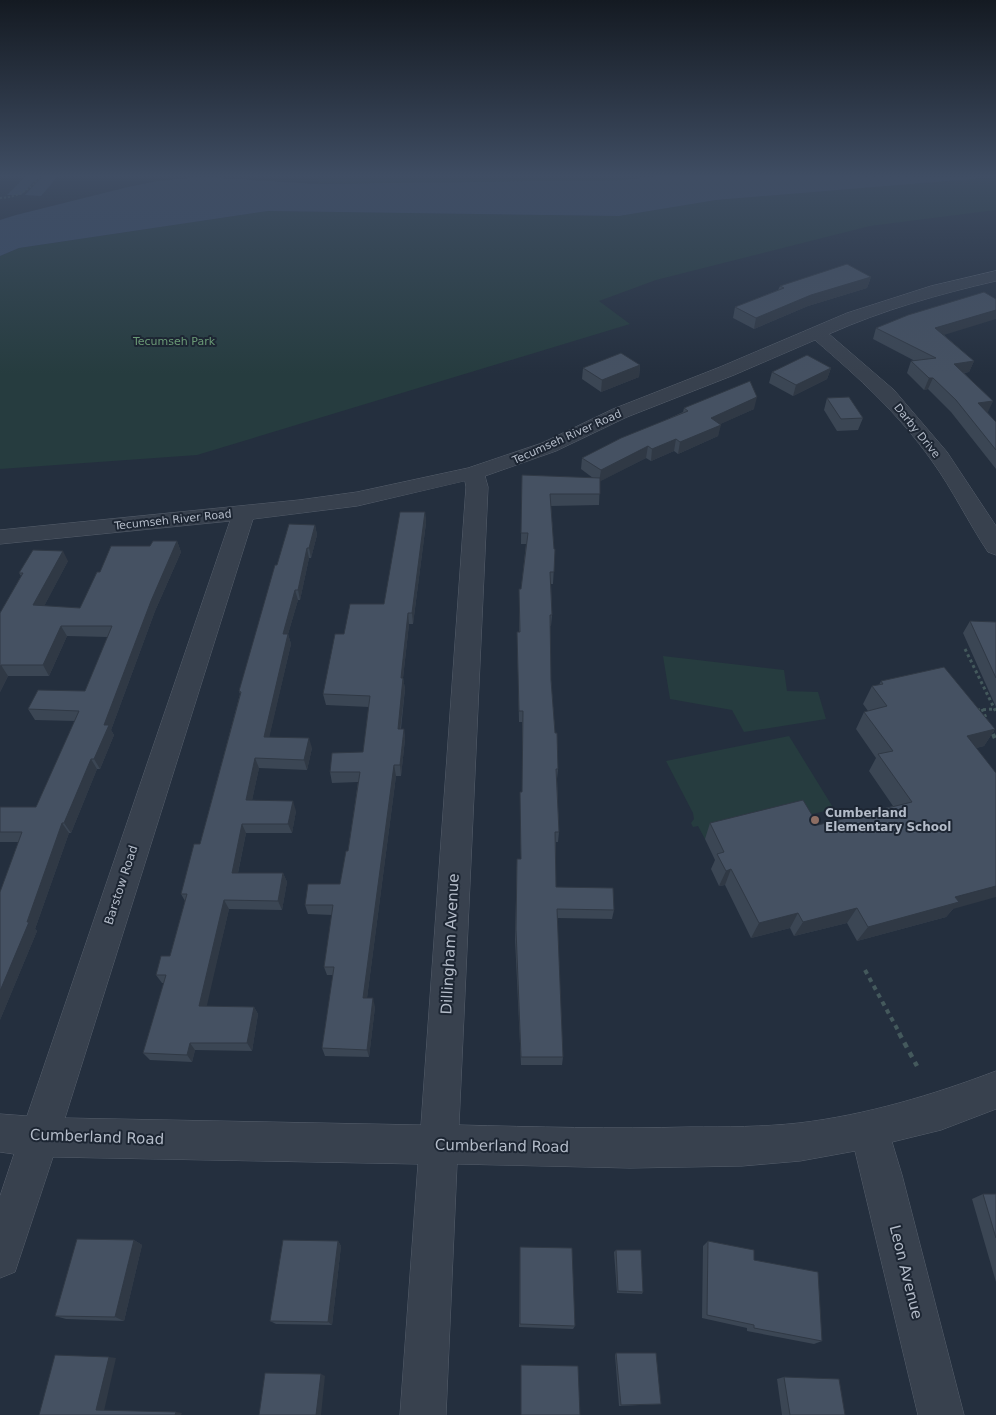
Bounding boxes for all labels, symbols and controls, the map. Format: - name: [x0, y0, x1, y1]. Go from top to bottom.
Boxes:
- park label: Tecumseh Park: [132, 335, 216, 348]
- street label: Darby Drive: [891, 401, 943, 461]
- street label: Tecumseh River Road: [510, 407, 624, 467]
- street label: Tecumseh River Road: [113, 507, 232, 533]
- place label: Cumberland Elementary School: [825, 806, 951, 834]
- marker: Cumberland Elementary School: [809, 814, 821, 826]
- street label: Barstow Road: [102, 844, 140, 926]
- street label: Dillingham Avenue: [437, 873, 463, 1015]
- street label: Cumberland Road: [30, 1126, 164, 1148]
- street label: Cumberland Road: [435, 1136, 569, 1156]
- street label: Leon Avenue: [886, 1223, 926, 1321]

